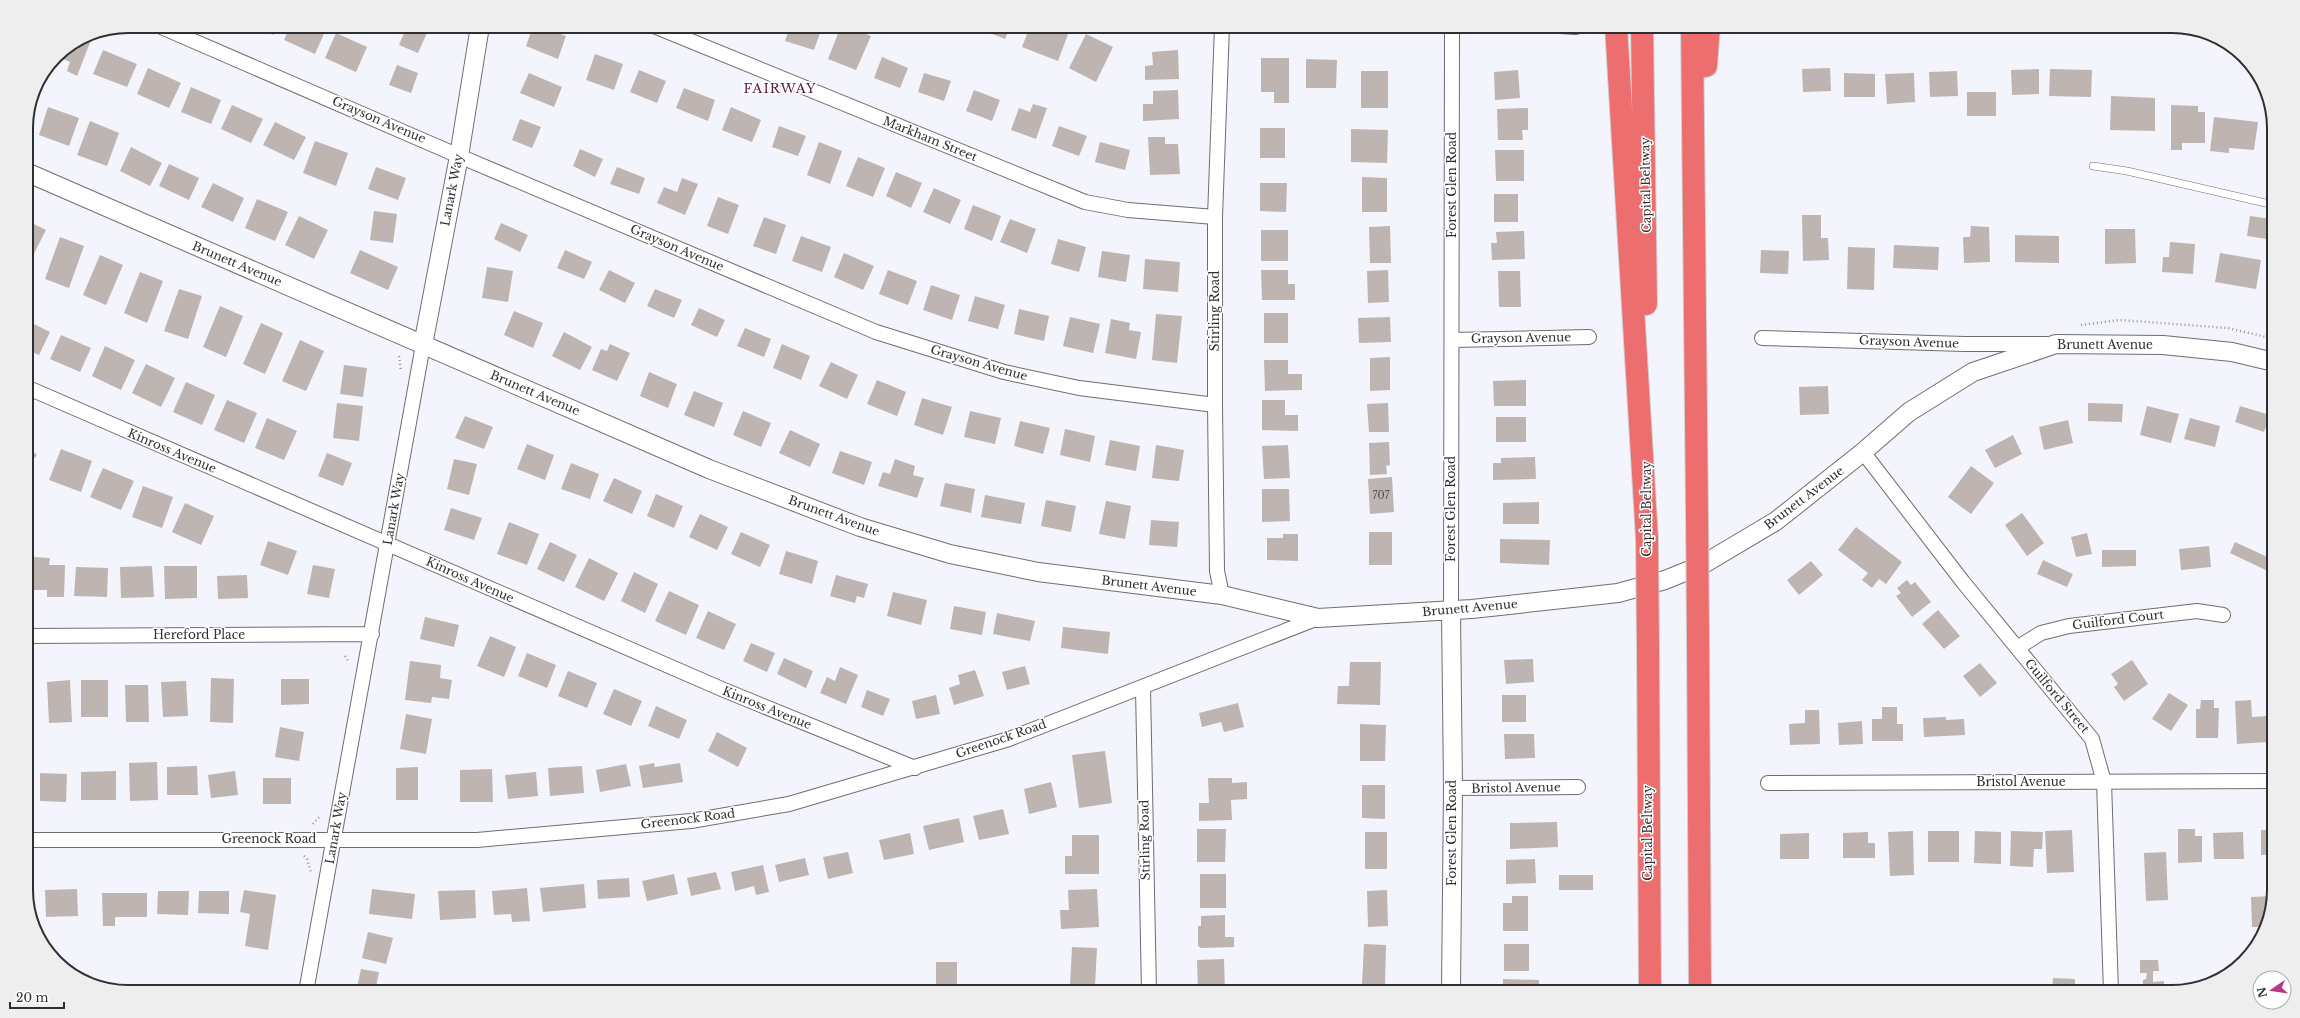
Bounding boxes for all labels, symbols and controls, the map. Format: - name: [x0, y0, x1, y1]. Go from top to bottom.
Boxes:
- district label: FAIRWAY: [744, 80, 816, 97]
- street label: Grayson Avenue: [330, 93, 428, 146]
- street label: Markham Street: [881, 113, 980, 164]
- street label: Forest Glen Road: [1444, 132, 1459, 238]
- street label: Capital Beltway: [1637, 137, 1654, 233]
- street label: Lanark Way: [437, 152, 466, 227]
- street label: Grayson Avenue: [628, 221, 726, 274]
- street label: Brunett Avenue: [190, 238, 284, 289]
- street label: Stirling Road: [1207, 271, 1222, 351]
- street label: Grayson Avenue: [1471, 329, 1571, 346]
- street label: Grayson Avenue: [1859, 332, 1960, 351]
- street label: Brunett Avenue: [2057, 337, 2153, 352]
- street label: Grayson Avenue: [929, 341, 1030, 384]
- street label: Brunett Avenue: [488, 367, 582, 418]
- street label: Kinross Avenue: [126, 425, 219, 476]
- street label: Forest Glen Road: [1443, 456, 1458, 562]
- street label: Capital Beltway: [1639, 461, 1654, 557]
- street label: Brunett Avenue: [1761, 463, 1847, 532]
- street label: Lanark Way: [380, 471, 407, 546]
- house number: 707: [1372, 489, 1391, 502]
- street label: Brunett Avenue: [787, 492, 882, 539]
- street label: Kinross Avenue: [424, 553, 517, 606]
- street label: Brunett Avenue: [1101, 572, 1198, 599]
- street label: Brunett Avenue: [1422, 596, 1518, 619]
- street label: Guilford Court: [2071, 606, 2165, 633]
- street label: Hereford Place: [153, 627, 245, 642]
- street label: Guilford Street: [2022, 655, 2093, 736]
- street label: Kinross Avenue: [720, 683, 814, 732]
- street label: Greenock Road: [954, 716, 1048, 761]
- street label: Bristol Avenue: [1976, 774, 2066, 789]
- street label: Bristol Avenue: [1471, 779, 1561, 796]
- street label: Forest Glen Road: [1444, 780, 1459, 886]
- street label: Capital Beltway: [1640, 785, 1655, 881]
- street label: Lanark Way: [322, 790, 349, 865]
- street label: Stirling Road: [1136, 800, 1153, 881]
- street label: Greenock Road: [640, 805, 736, 832]
- street label: Greenock Road: [222, 831, 316, 846]
- north arrow: [2252, 970, 2292, 1010]
- scale bar: [10, 984, 64, 1010]
- text: N: [2254, 985, 2270, 999]
- text: 20 m: [16, 990, 48, 1005]

